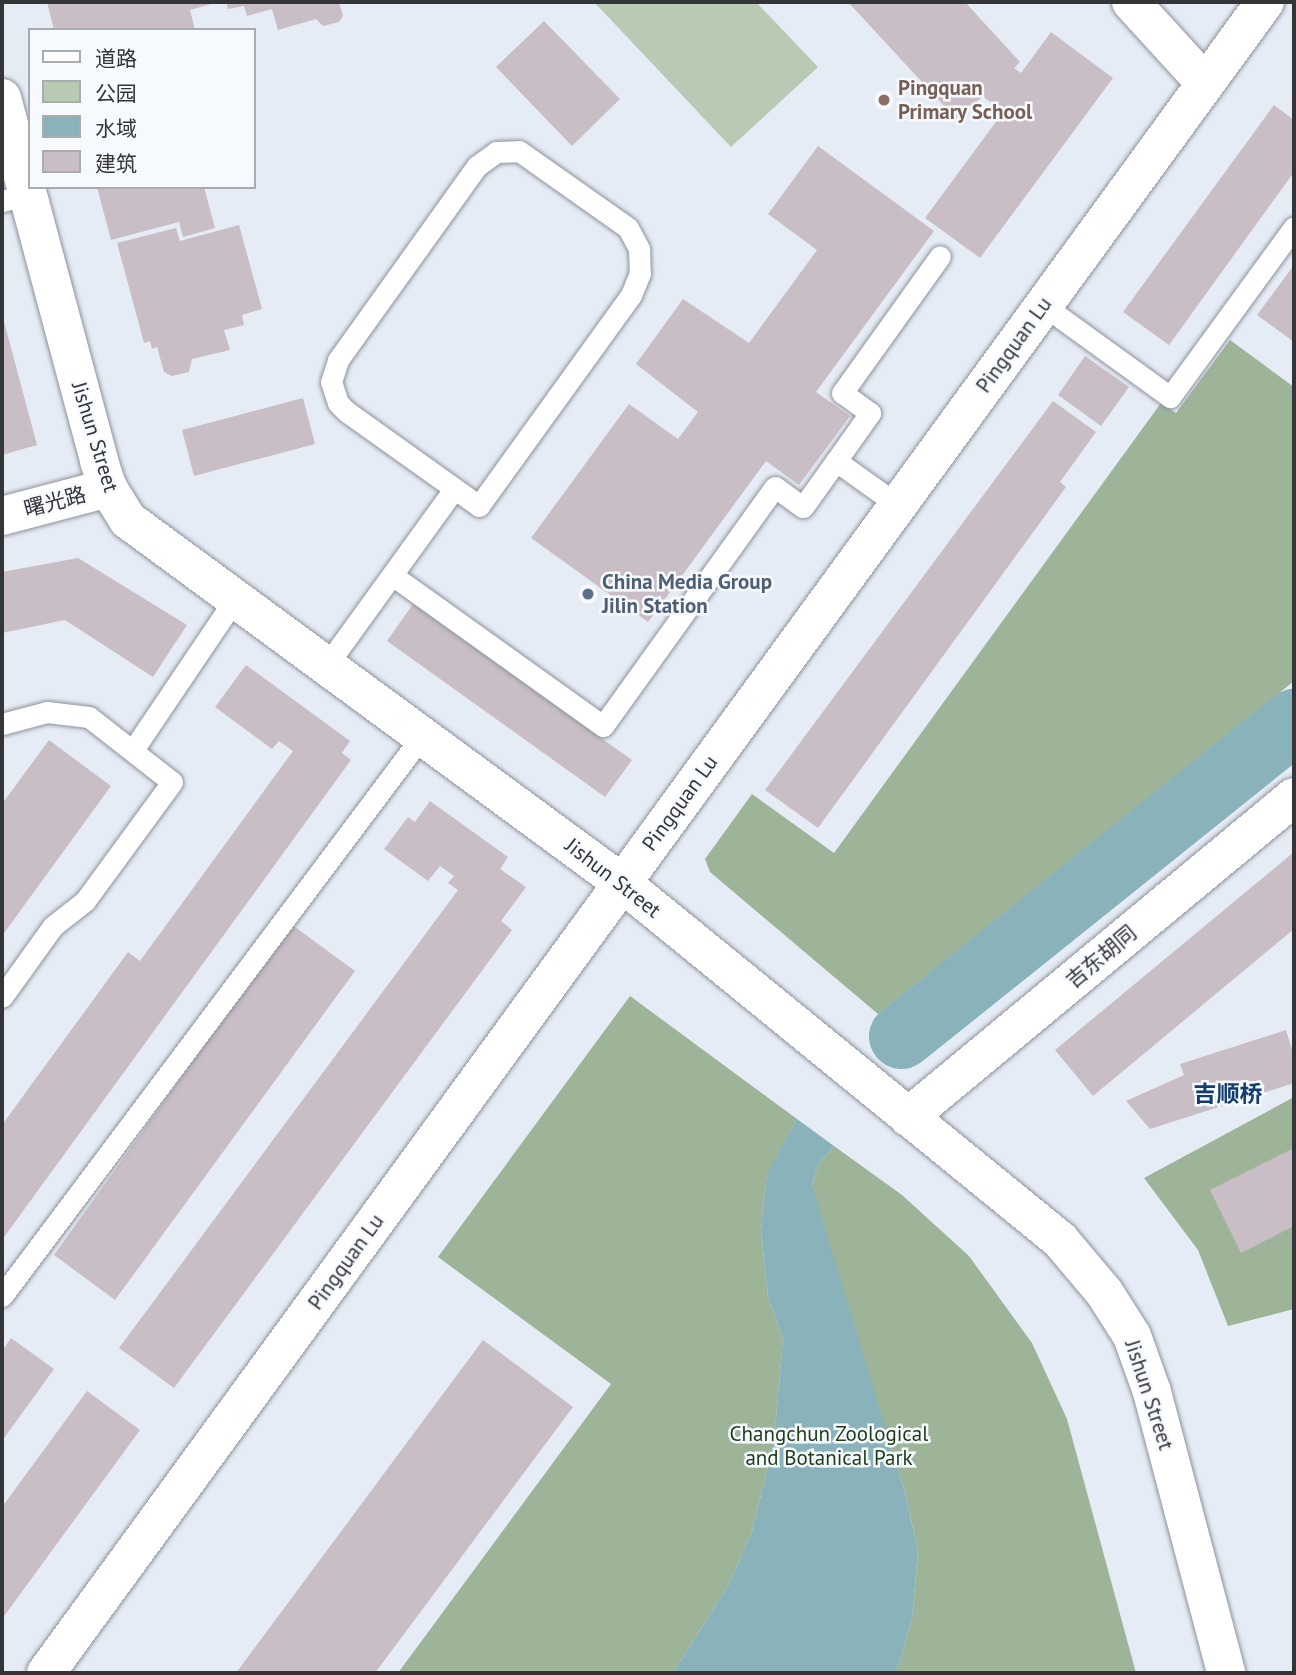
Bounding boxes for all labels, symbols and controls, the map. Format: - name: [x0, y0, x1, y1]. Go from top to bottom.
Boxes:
- legend: [28, 28, 256, 189]
- text: 道路: [95, 45, 137, 72]
- place label: Pingquan Primary School: [898, 75, 1033, 125]
- text: 公园: [95, 80, 137, 107]
- marker: Pingquan Primary School: [876, 92, 892, 108]
- text: 水域: [95, 115, 137, 142]
- text: 建筑: [95, 150, 137, 177]
- street label: Pingquan Lu: [971, 292, 1057, 398]
- street label: Jishun Street: [66, 379, 124, 495]
- street label: 曙光路: [21, 482, 89, 522]
- place label: China Media Group Jilin Station: [602, 569, 772, 619]
- marker: China Media Group Jilin Station: [580, 586, 596, 602]
- street label: Pingquan Lu: [637, 750, 723, 856]
- street label: Jishun Street: [560, 833, 666, 923]
- street label: 吉东胡同: [1061, 920, 1141, 994]
- district label: 吉顺桥: [1194, 1080, 1262, 1108]
- street label: Pingquan Lu: [303, 1209, 389, 1315]
- street label: Jishun Street: [1119, 1337, 1179, 1453]
- park label: Changchun Zoological and Botanical Park: [729, 1421, 929, 1471]

